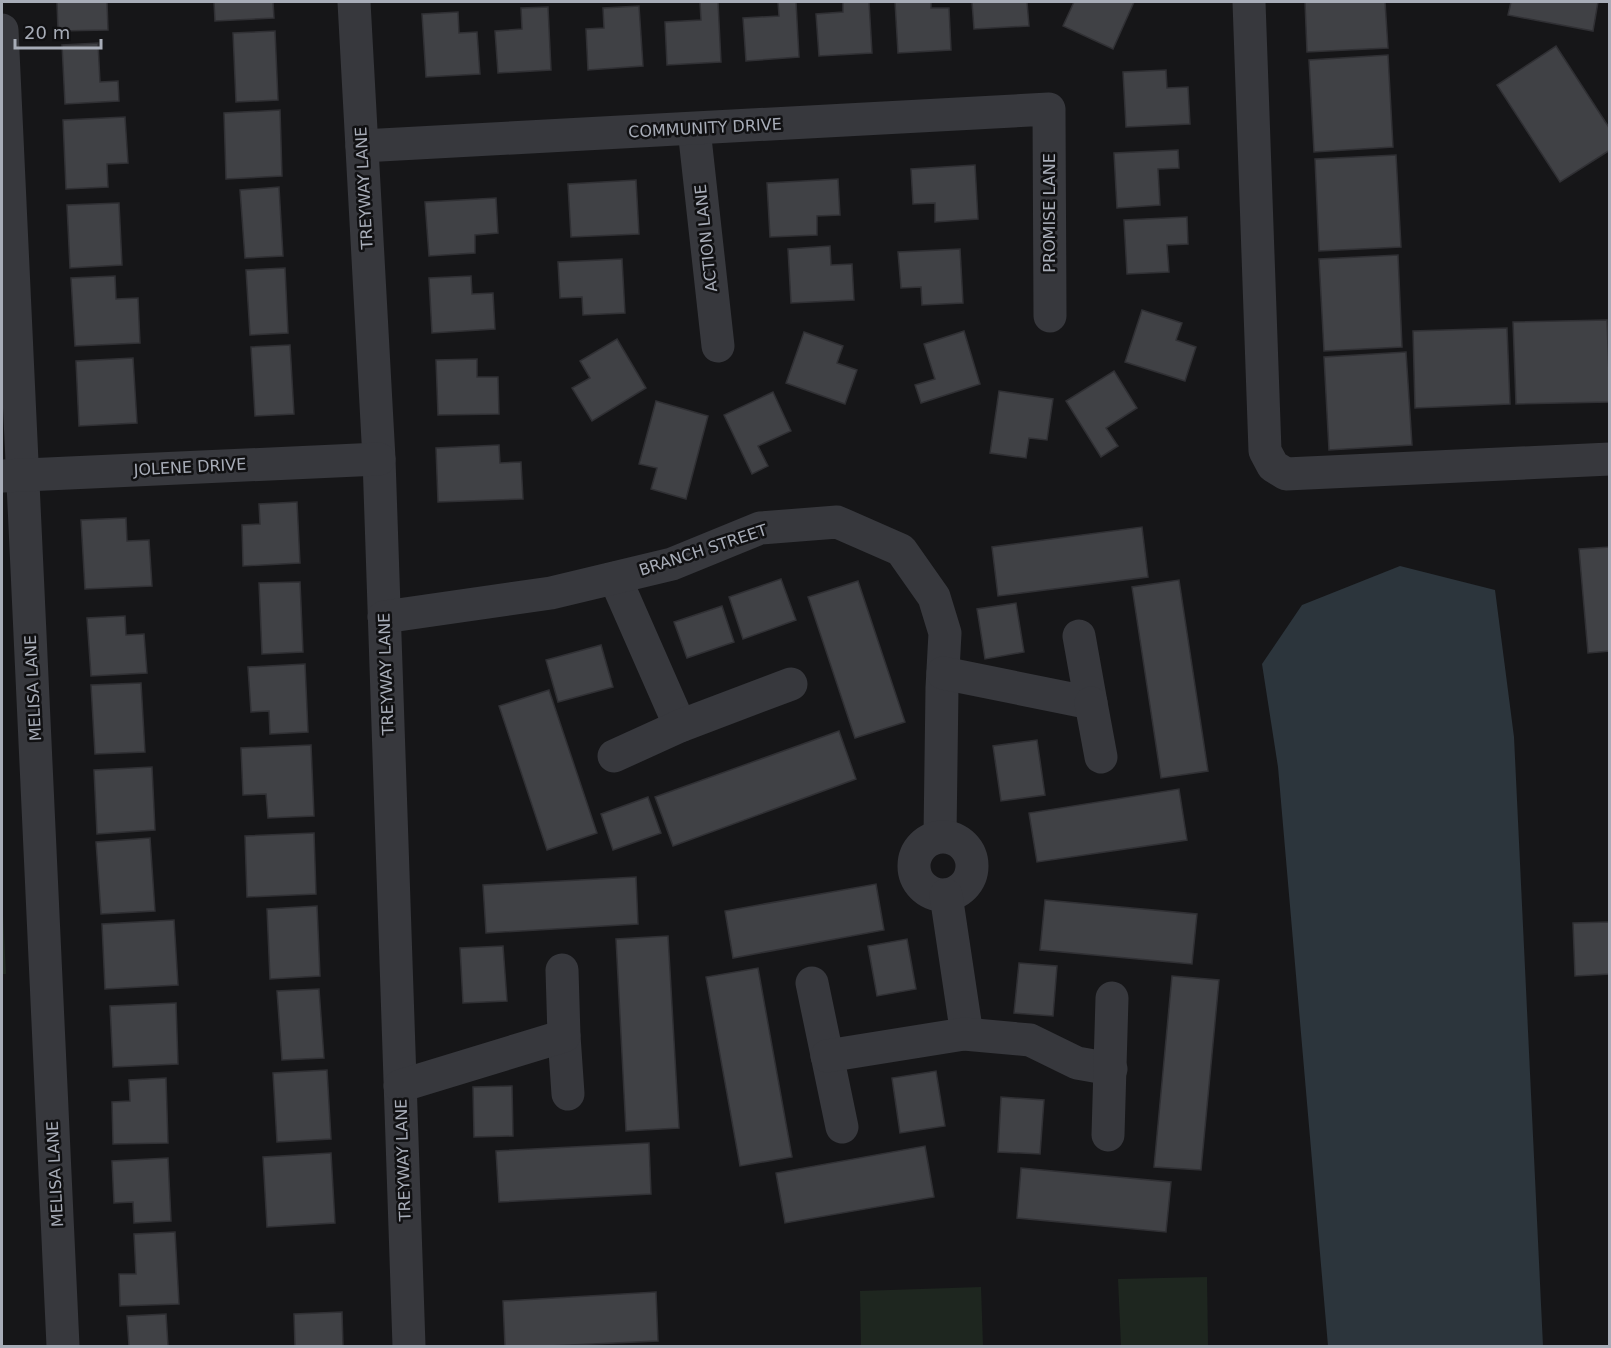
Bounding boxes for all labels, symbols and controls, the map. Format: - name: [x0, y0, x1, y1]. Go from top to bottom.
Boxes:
- scale bar: [15, 12, 100, 50]
- text: 20 m: [24, 22, 70, 43]
- street label: COMMUNITY DRIVE: [628, 114, 782, 142]
- street label: TREYWAY LANE: [351, 126, 377, 251]
- street label: PROMISE LANE: [1040, 153, 1059, 273]
- street label: ACTION LANE: [691, 183, 721, 293]
- street label: JOLENE DRIVE: [132, 455, 247, 479]
- street label: BRANCH STREET: [636, 520, 770, 580]
- street label: TREYWAY LANE: [374, 612, 398, 737]
- street label: MELISA LANE: [21, 634, 45, 742]
- street label: TREYWAY LANE: [391, 1098, 415, 1223]
- street label: MELISA LANE: [43, 1120, 67, 1228]

